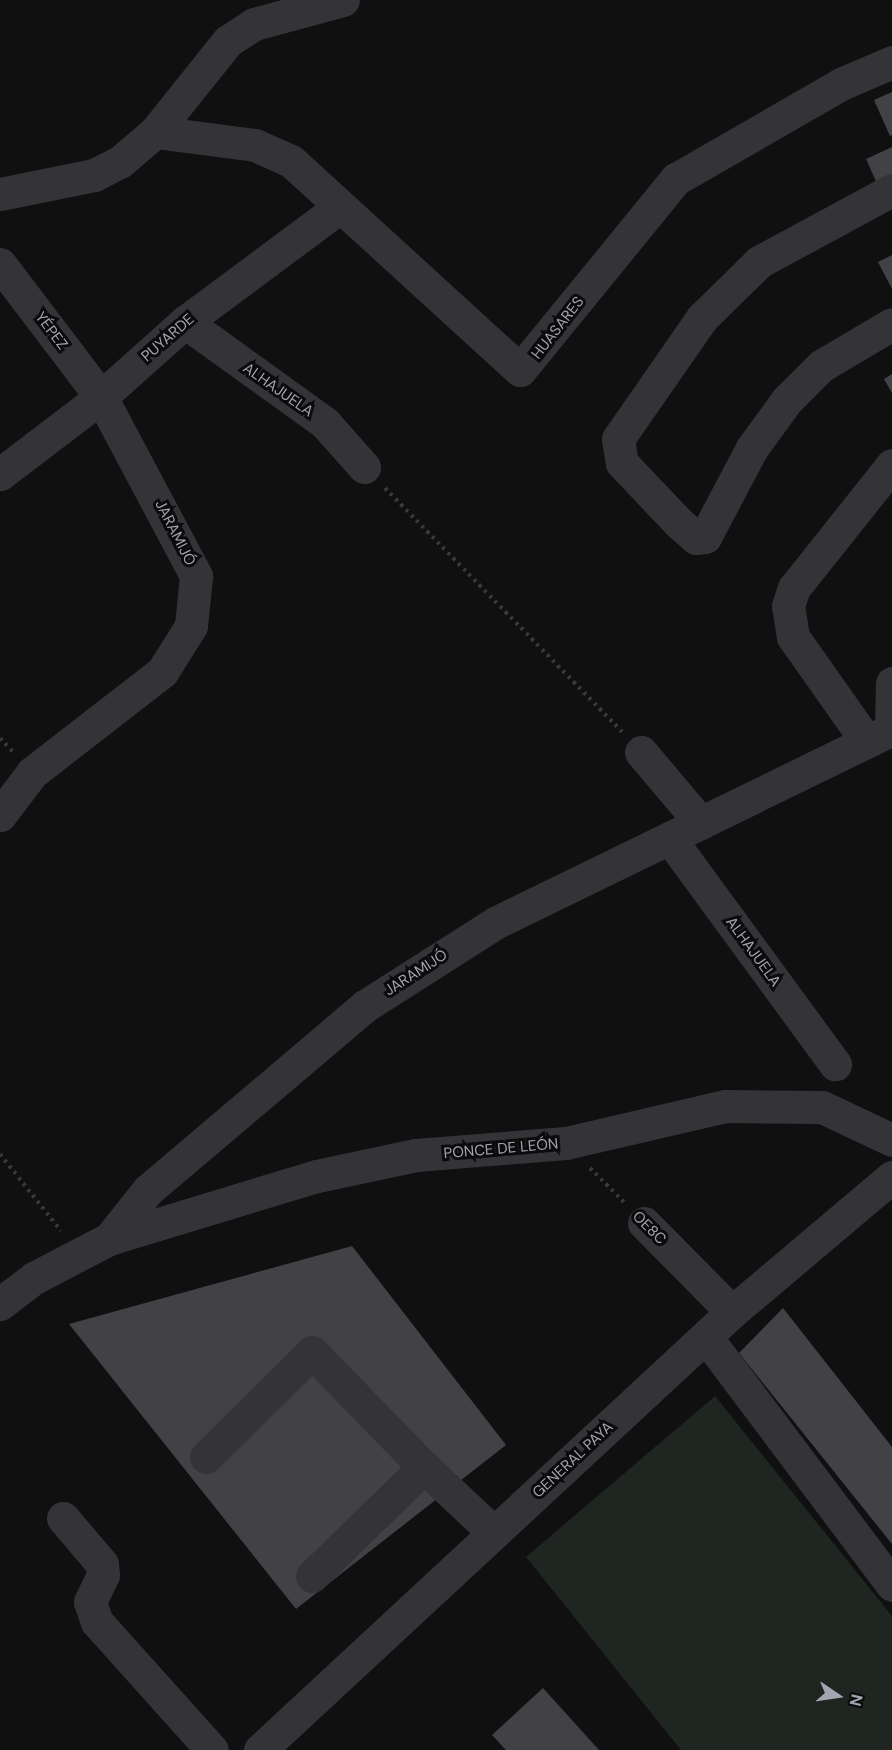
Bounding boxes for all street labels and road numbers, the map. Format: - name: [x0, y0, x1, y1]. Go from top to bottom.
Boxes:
- street label: HUASARES: [528, 293, 588, 363]
- street label: YÉPEZ: [31, 309, 71, 353]
- street label: PUYARDE: [138, 310, 198, 366]
- street label: ALHAJUELA: [239, 359, 317, 421]
- street label: JARAMIJÓ: [151, 497, 199, 569]
- street label: ALHAJUELA: [722, 914, 784, 990]
- street label: JARAMIJÓ: [381, 946, 451, 1000]
- street label: PONCE DE LEÓN: [443, 1135, 559, 1163]
- street label: OE8C: [629, 1208, 669, 1248]
- street label: GENERAL PAYA: [529, 1418, 617, 1502]

